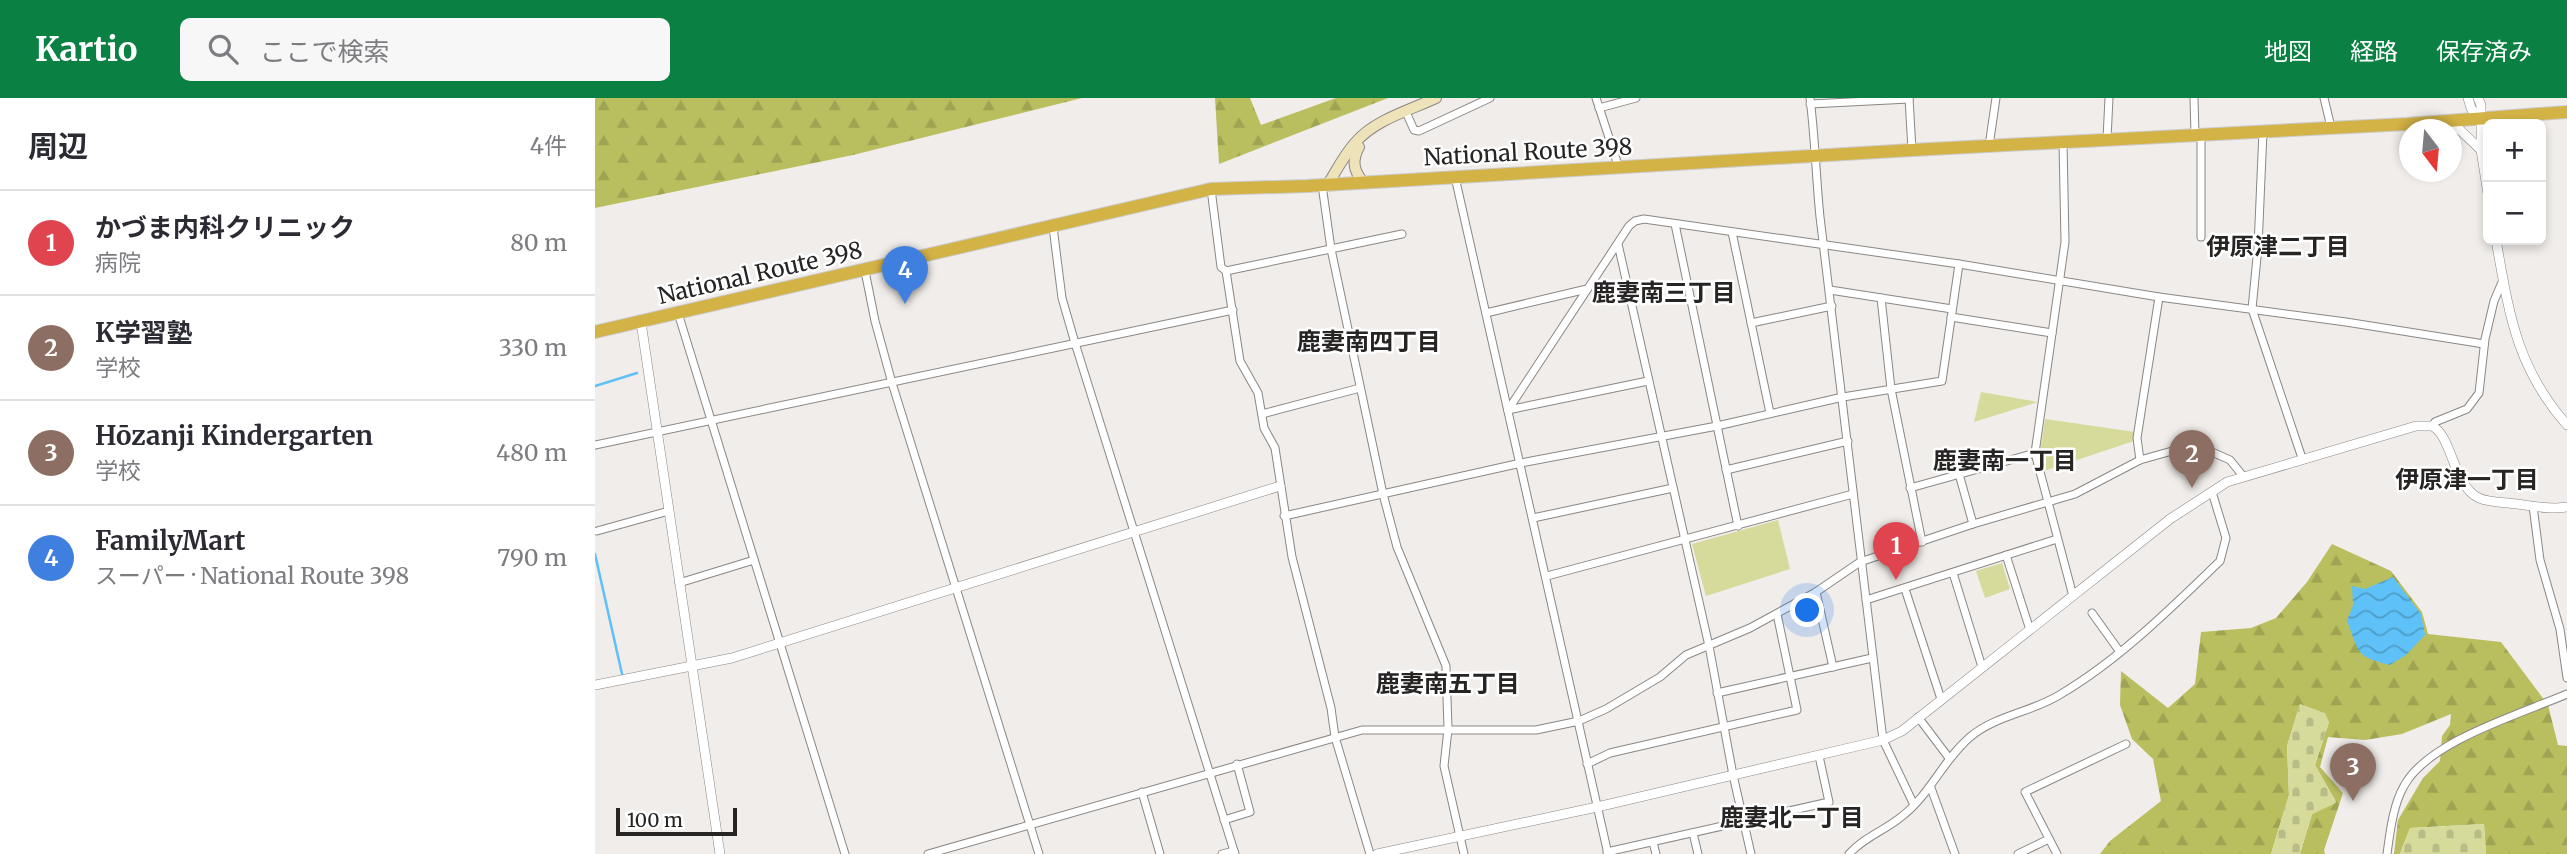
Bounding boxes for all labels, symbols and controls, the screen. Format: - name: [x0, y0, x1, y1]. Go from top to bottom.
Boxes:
- search box: [180, 18, 670, 81]
- text: Kartio: [35, 29, 138, 70]
- icon: search: [204, 30, 242, 68]
- text: ここで検索: [260, 35, 390, 68]
- text: 地図: [2264, 36, 2312, 67]
- text: 経路: [2350, 36, 2398, 67]
- text: 保存済み: [2436, 36, 2532, 67]
- north arrow: [2399, 119, 2462, 182]
- map controls: [2483, 119, 2546, 245]
- button: +: [2483, 119, 2546, 182]
- text: 周辺: [28, 127, 88, 165]
- text: 4件: [530, 131, 567, 160]
- street label: National Route 398: [1423, 132, 1633, 171]
- button: −: [2483, 182, 2546, 245]
- text: かづま内科クリニック: [95, 211, 355, 244]
- text: 1: [46, 228, 56, 257]
- text: 80 m: [510, 228, 567, 257]
- district label: 伊原津二丁目: [2206, 231, 2350, 262]
- street label: National Route 398: [655, 235, 865, 310]
- pin: 4: [882, 246, 928, 304]
- text: 病院: [95, 248, 141, 277]
- district label: 鹿妻南三丁目: [1592, 277, 1736, 308]
- text: K学習塾: [95, 316, 192, 349]
- district label: 鹿妻南四丁目: [1297, 326, 1441, 357]
- text: 2: [44, 333, 58, 362]
- text: 330 m: [499, 333, 567, 362]
- text: 学校: [95, 353, 141, 382]
- text: Hōzanji Kindergarten: [95, 419, 373, 452]
- pin: 2: [2169, 430, 2215, 488]
- text: 3: [44, 438, 58, 467]
- text: 480 m: [496, 438, 567, 467]
- district label: 鹿妻南一丁目: [1933, 445, 2077, 476]
- text: 学校: [95, 456, 141, 485]
- district label: 伊原津一丁目: [2395, 464, 2539, 495]
- pin: 1: [1873, 522, 1919, 580]
- text: FamilyMart: [95, 524, 246, 557]
- text: 4: [44, 543, 58, 572]
- text: 790 m: [497, 543, 567, 572]
- text: スーパー · National Route 398: [95, 561, 409, 590]
- your location: [1790, 593, 1824, 627]
- district label: 鹿妻南五丁目: [1376, 668, 1520, 699]
- pin: 3: [2330, 743, 2376, 801]
- district label: 鹿妻北一丁目: [1720, 802, 1864, 833]
- scale bar: [616, 805, 737, 837]
- text: 100 m: [627, 808, 683, 832]

